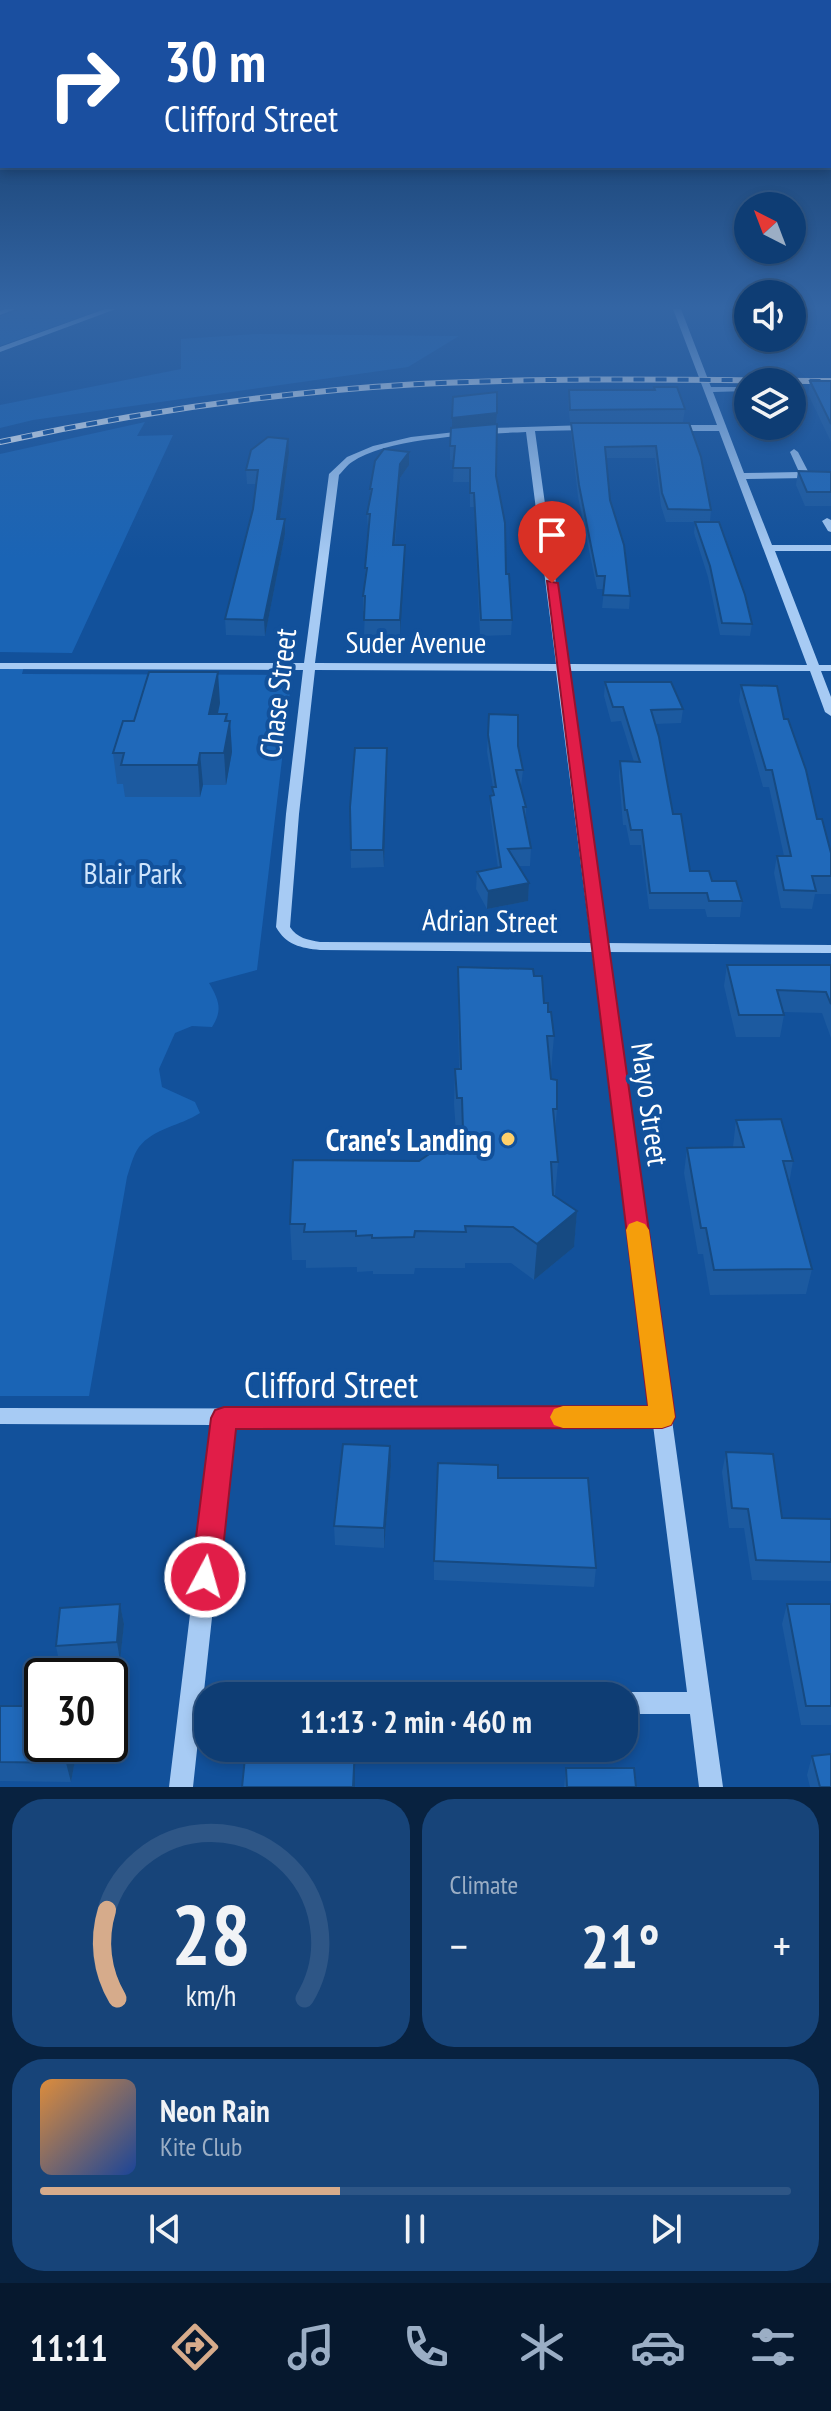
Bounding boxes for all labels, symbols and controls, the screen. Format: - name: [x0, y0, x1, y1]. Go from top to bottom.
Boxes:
- text: 30 m: [164, 25, 266, 97]
- icon: right: [32, 32, 136, 136]
- text: Clifford Street: [164, 95, 338, 142]
- north arrow: [734, 192, 806, 264]
- map controls: [734, 192, 806, 440]
- button: sound: [734, 280, 806, 352]
- button: layers: [734, 368, 806, 440]
- pin: [518, 501, 586, 583]
- icon: arrive: [530, 513, 574, 557]
- street label: Suder Avenue: [346, 622, 486, 661]
- street label: Chase Street: [250, 625, 304, 760]
- park label: Blair Park: [84, 853, 183, 892]
- street label: Adrian Street: [422, 899, 559, 941]
- street label: Mayo Street: [623, 1040, 679, 1169]
- place label: Crane's Landing: [326, 1120, 492, 1159]
- marker: Crane's Landing: [499, 1130, 517, 1148]
- street label: Clifford Street: [244, 1361, 418, 1408]
- position arrow: [163, 1535, 247, 1619]
- speed limit sign: 30: [24, 1658, 128, 1762]
- text: 11:13 · 2 min · 460 m: [300, 1702, 532, 1741]
- text: Climate: [450, 1868, 518, 1901]
- text: 28: [171, 1880, 251, 1988]
- text: 21°: [581, 1907, 660, 1985]
- text: −: [450, 1917, 468, 1974]
- text: +: [773, 1917, 791, 1974]
- text: km/h: [185, 1977, 236, 2014]
- text: Neon Rain: [160, 2091, 270, 2130]
- text: Kite Club: [160, 2130, 242, 2163]
- icon: previous: [143, 2207, 187, 2251]
- icon: pause: [393, 2207, 437, 2251]
- icon: next: [644, 2207, 688, 2251]
- icon: directions: [167, 2319, 223, 2375]
- icon: music: [283, 2319, 339, 2375]
- icon: phone: [398, 2319, 454, 2375]
- icon: climate: [514, 2319, 570, 2375]
- icon: car: [630, 2319, 686, 2375]
- icon: filters: [745, 2319, 801, 2375]
- text: 11:11: [30, 2324, 108, 2371]

